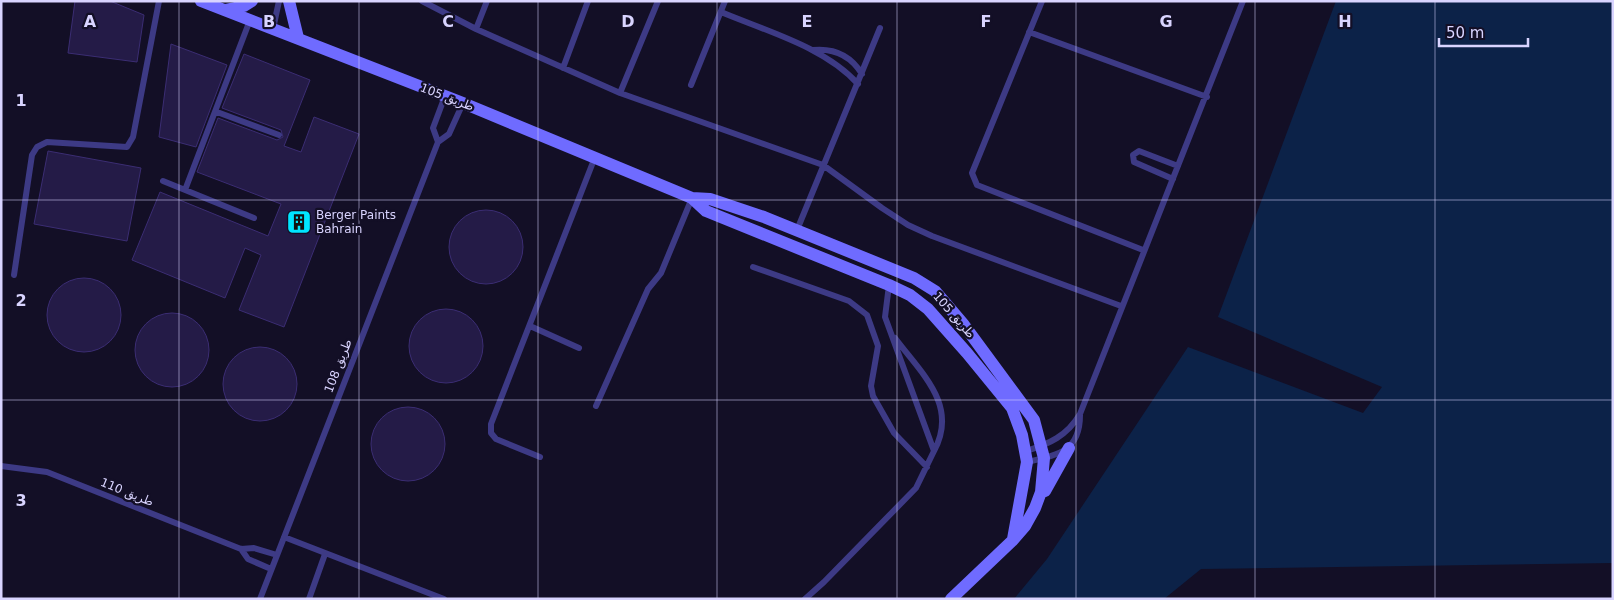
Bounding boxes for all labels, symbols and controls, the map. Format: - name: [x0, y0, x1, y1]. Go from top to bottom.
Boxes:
- text: A: [84, 12, 97, 31]
- text: B: [263, 12, 275, 31]
- text: C: [442, 12, 454, 31]
- text: D: [621, 12, 635, 31]
- text: E: [802, 12, 812, 31]
- text: F: [981, 12, 991, 31]
- text: G: [1159, 12, 1173, 31]
- text: H: [1338, 12, 1352, 31]
- scale bar: [1439, 15, 1528, 47]
- text: 50 m: [1446, 24, 1484, 42]
- street label: طريق 105: [418, 80, 476, 115]
- text: 1: [15, 91, 27, 110]
- place label: Berger Paints Bahrain: [316, 208, 396, 236]
- building icon: Berger Paints Bahrain: [286, 209, 312, 235]
- street label: طريق 105: [930, 289, 978, 341]
- text: 2: [15, 291, 27, 310]
- street label: طريق 108: [321, 337, 356, 395]
- street label: طريق 110: [98, 475, 156, 510]
- text: 3: [15, 491, 27, 510]

